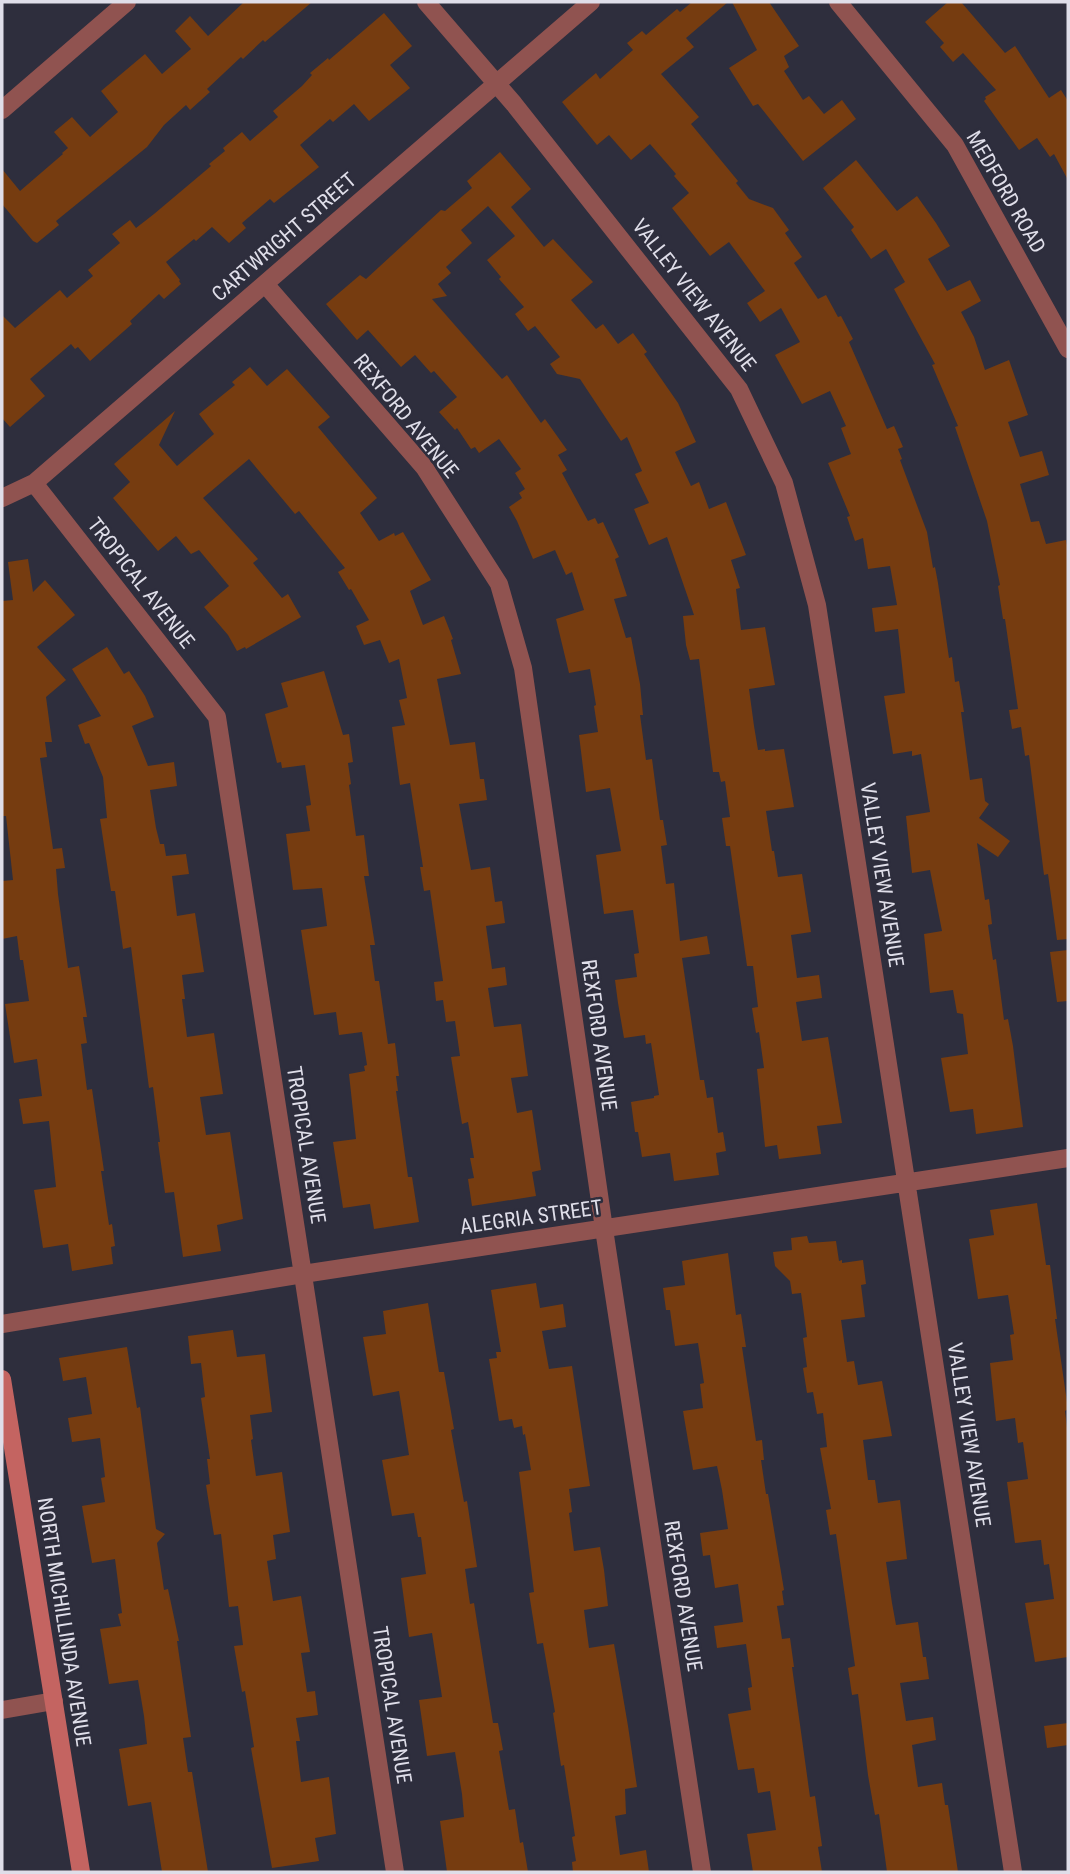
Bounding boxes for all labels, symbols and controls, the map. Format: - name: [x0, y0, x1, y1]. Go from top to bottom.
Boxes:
- street label: MEDFORD ROAD: [961, 127, 1051, 257]
- street label: CARTWRIGHT STREET: [207, 168, 361, 306]
- street label: VALLEY VIEW AVENUE: [627, 214, 761, 376]
- street label: REXFORD AVENUE: [349, 349, 463, 483]
- street label: TROPICAL AVENUE: [83, 513, 199, 653]
- street label: VALLEY VIEW AVENUE: [856, 781, 908, 969]
- street label: REXFORD AVENUE: [577, 958, 621, 1112]
- street label: TROPICAL AVENUE: [282, 1065, 330, 1225]
- street label: ALEGRIA STREET: [458, 1195, 604, 1239]
- street label: VALLEY VIEW AVENUE: [943, 1341, 995, 1529]
- street label: NORTH MICHILLINDA AVENUE: [32, 1496, 96, 1748]
- street label: REXFORD AVENUE: [659, 1519, 707, 1673]
- street label: TROPICAL AVENUE: [368, 1625, 416, 1785]

